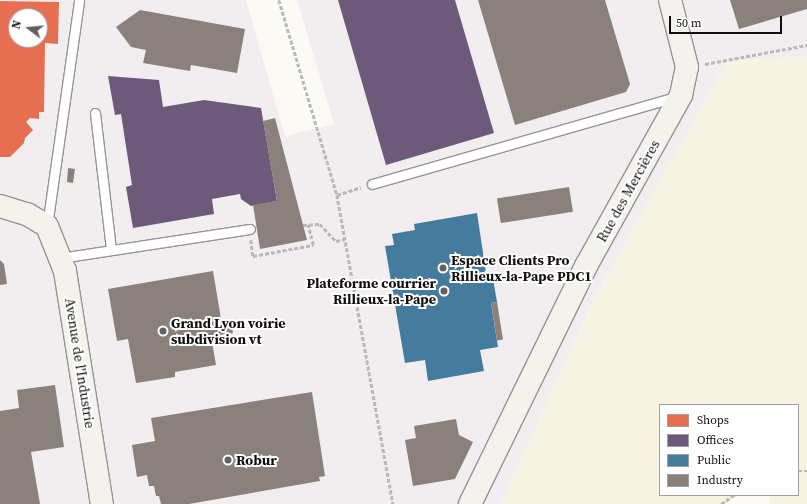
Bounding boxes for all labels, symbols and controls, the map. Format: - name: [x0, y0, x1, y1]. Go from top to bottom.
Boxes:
- north arrow: [8, 8, 48, 48]
- scale bar: [671, 8, 784, 34]
- text: 50 m: [676, 15, 702, 31]
- text: N: [9, 19, 25, 31]
- street label: Rue des Mercières: [593, 137, 663, 245]
- place label: Espace Clients Pro Rillieux-la-Pape PDC1: [451, 252, 592, 284]
- marker: Espace Clients Pro Rillieux-la-Pape PDC1: [438, 263, 448, 273]
- place label: Plateforme courrier Rillieux-la-Pape: [307, 275, 436, 308]
- marker: Plateforme courrier Rillieux-la-Pape: [439, 286, 449, 296]
- street label: Avenue de l'Industrie: [61, 297, 99, 429]
- place label: Grand Lyon voirie subdivision vt: [171, 315, 286, 348]
- marker: Grand Lyon voirie subdivision vt: [158, 326, 168, 336]
- legend: [659, 404, 799, 496]
- text: Shops: [697, 412, 729, 428]
- text: Offices: [697, 432, 734, 448]
- place label: Robur: [236, 452, 277, 468]
- text: Public: [697, 452, 731, 468]
- marker: Robur: [223, 455, 233, 465]
- text: Industry: [697, 472, 743, 488]

